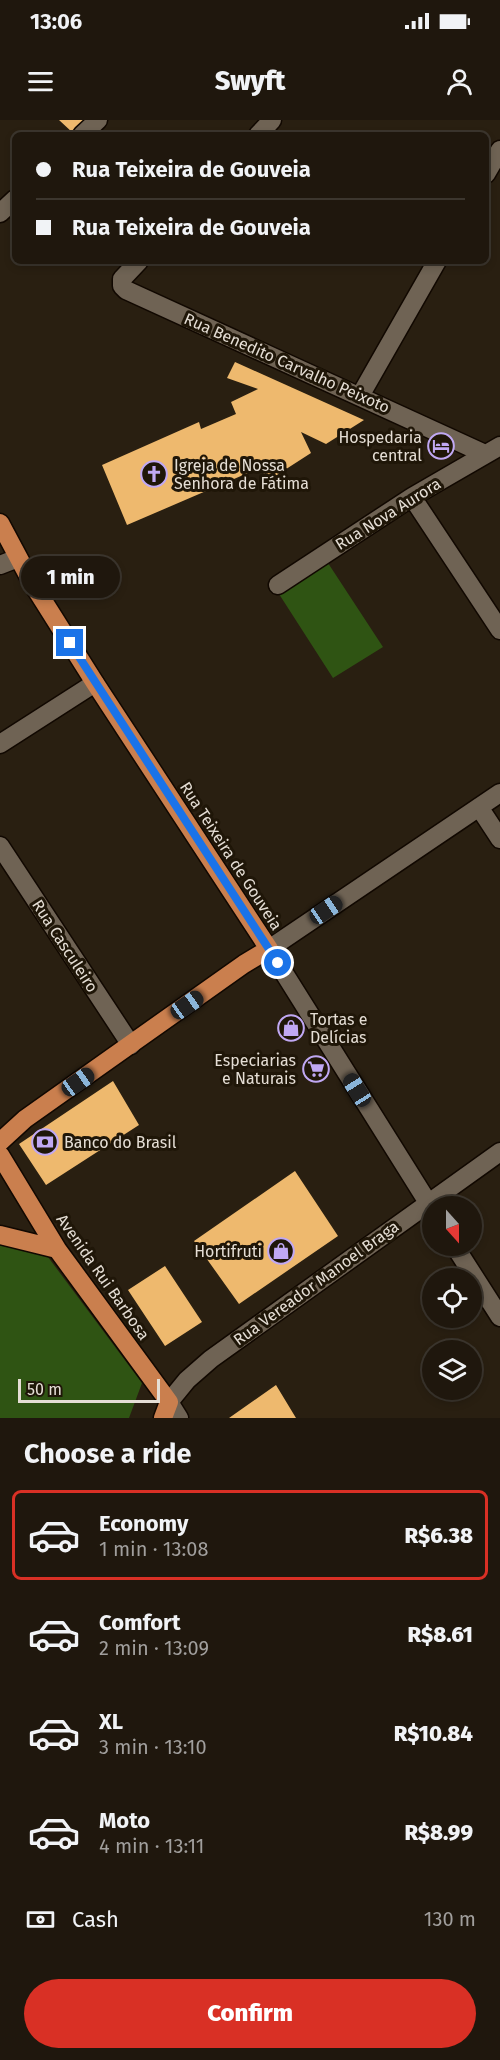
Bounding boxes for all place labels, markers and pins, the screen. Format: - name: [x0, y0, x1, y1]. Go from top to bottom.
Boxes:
- place label: Hospedaria central: [338, 428, 422, 465]
- hotel icon: Hospedaria central: [426, 431, 456, 461]
- place label: Igreja de Nossa Senhora de Fátima: [174, 456, 309, 493]
- church icon: Igreja de Nossa Senhora de Fátima: [139, 459, 169, 489]
- place label: Tortas e Delícias: [310, 1010, 368, 1047]
- shop icon: Tortas e Delícias: [276, 1013, 306, 1043]
- place label: Especiarias e Naturais: [214, 1051, 296, 1088]
- supermarket icon: Especiarias e Naturais: [301, 1054, 331, 1084]
- bank icon: Banco do Brasil: [30, 1127, 60, 1157]
- place label: Banco do Brasil: [64, 1133, 177, 1152]
- shop icon: Hortifruti: [266, 1236, 296, 1266]
- place label: Hortifruti: [194, 1242, 262, 1261]

